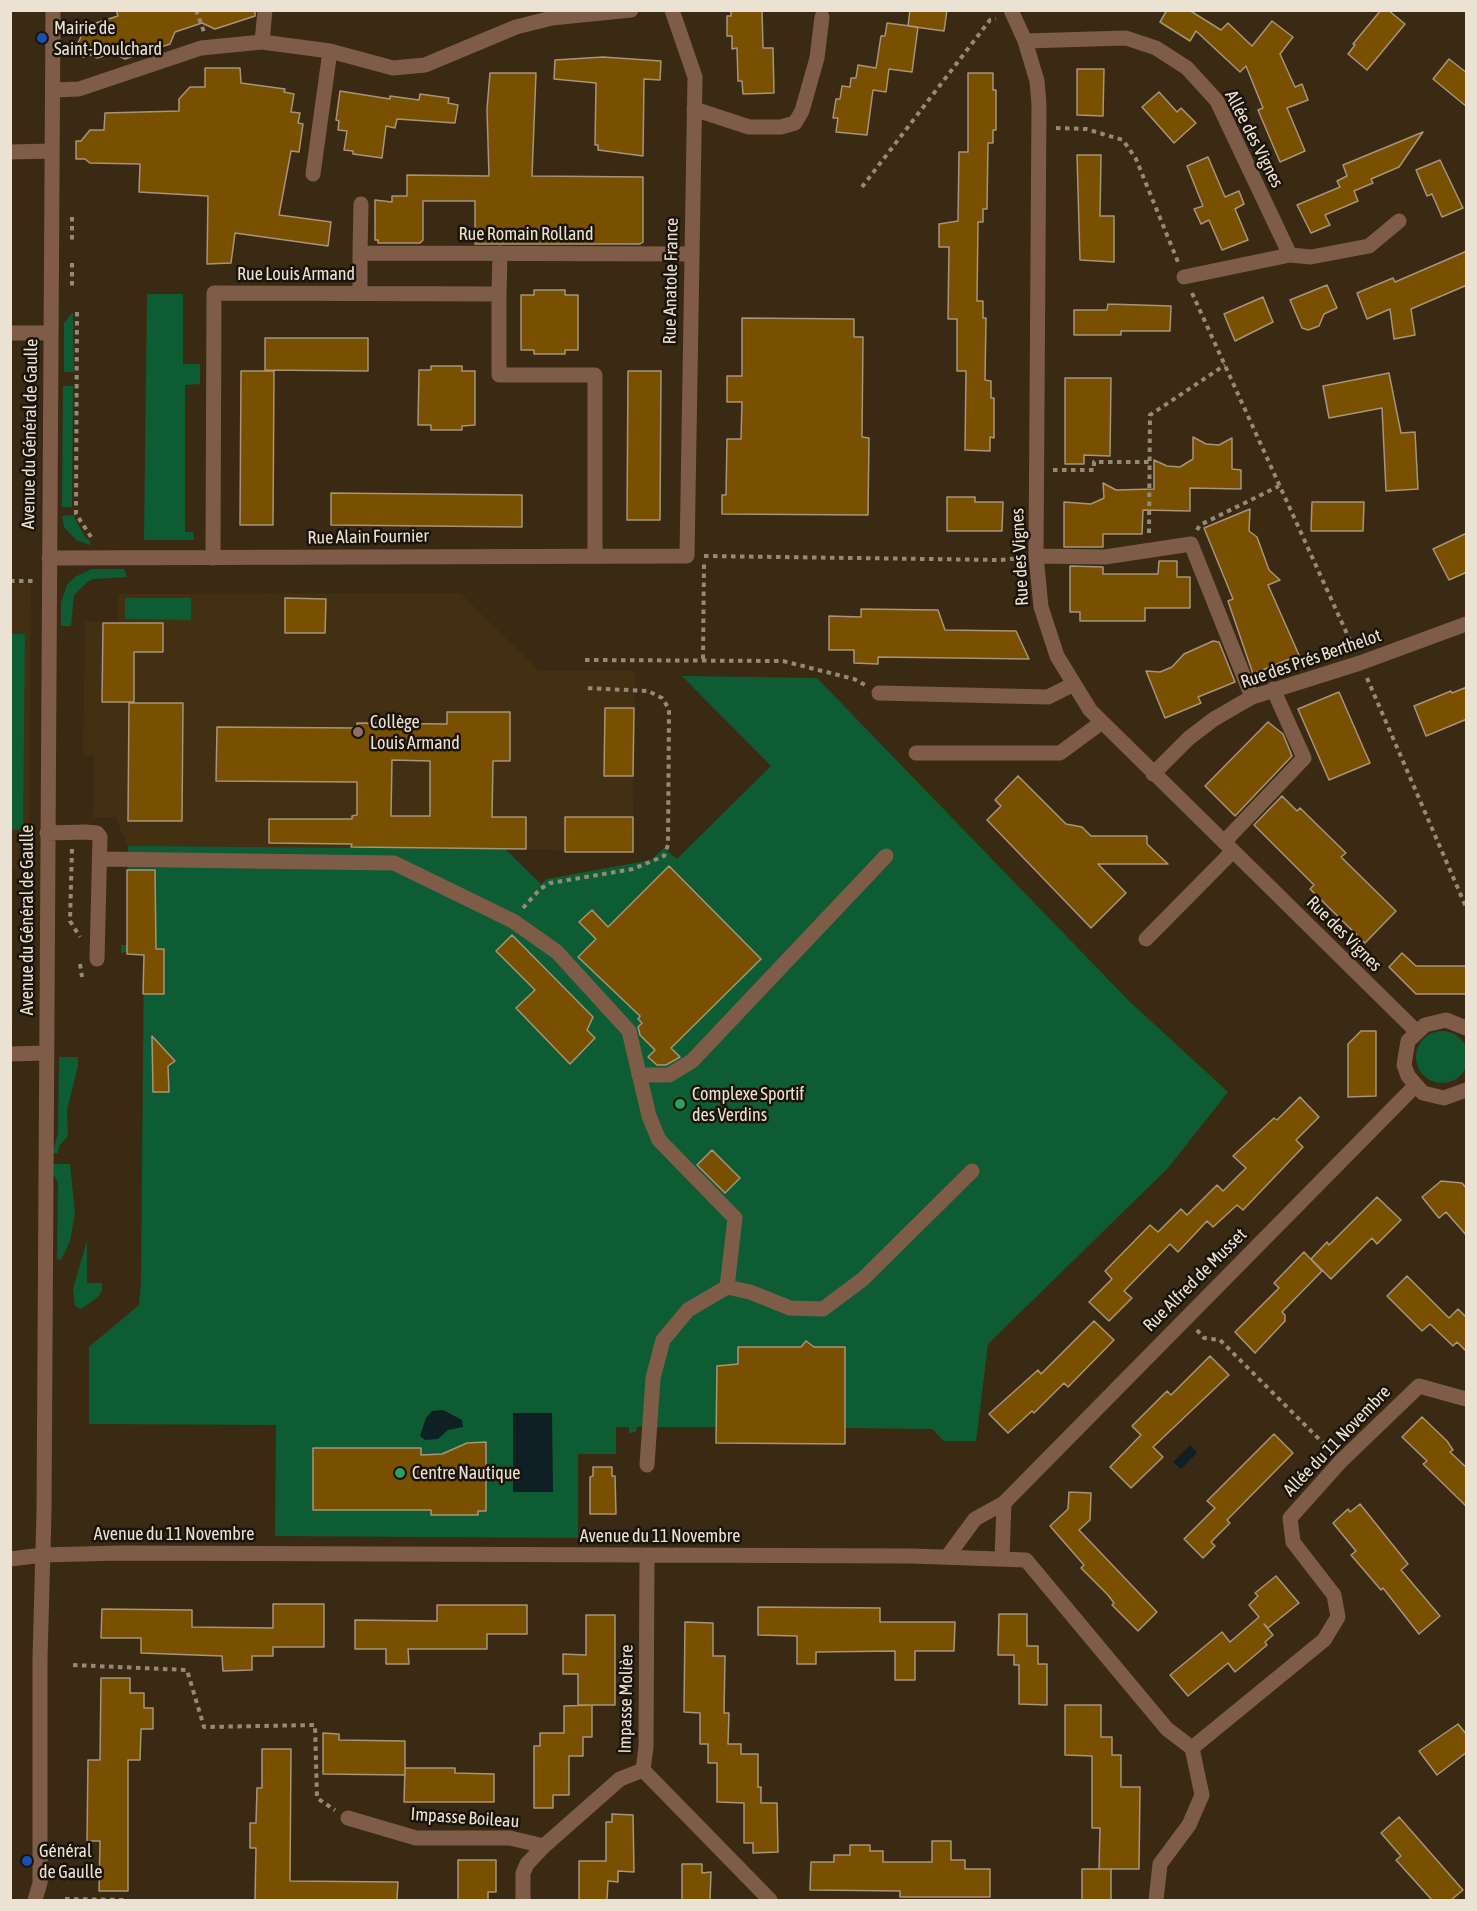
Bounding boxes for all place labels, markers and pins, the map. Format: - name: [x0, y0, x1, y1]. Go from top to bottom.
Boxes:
- place label: Mairie de Saint-Doulchard: [54, 17, 162, 60]
- marker: Mairie de Saint-Doulchard: [35, 31, 49, 45]
- place label: Collège Louis Armand: [370, 711, 460, 754]
- marker: Collège Louis Armand: [351, 725, 365, 739]
- place label: Complexe Sportif des Verdins: [692, 1083, 804, 1126]
- marker: Complexe Sportif des Verdins: [673, 1097, 687, 1111]
- place label: Centre Nautique: [412, 1462, 521, 1484]
- marker: Centre Nautique: [393, 1466, 407, 1480]
- place label: Général de Gaulle: [39, 1840, 102, 1882]
- marker: Général de Gaulle: [20, 1854, 34, 1868]

